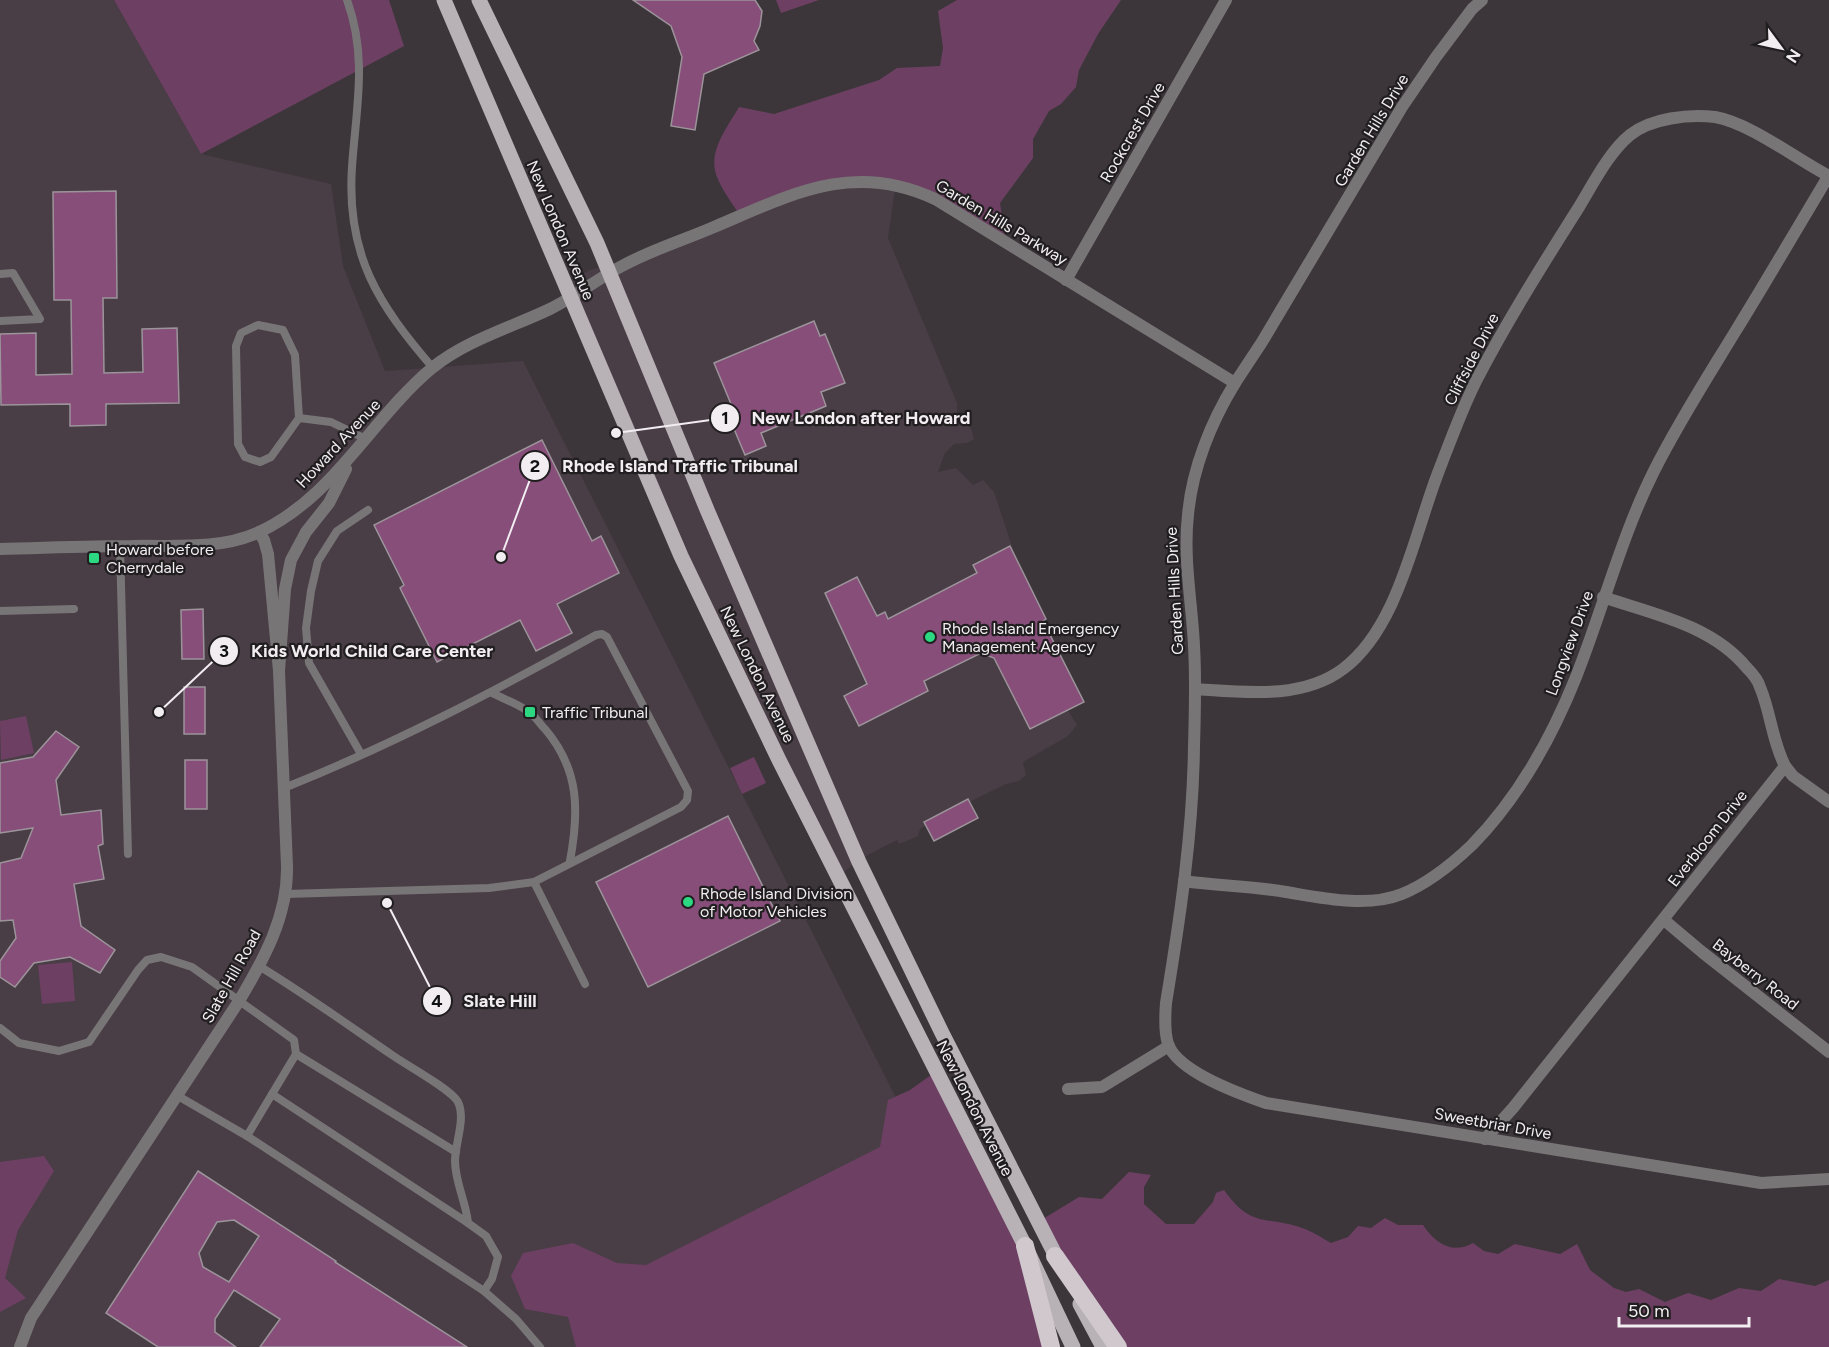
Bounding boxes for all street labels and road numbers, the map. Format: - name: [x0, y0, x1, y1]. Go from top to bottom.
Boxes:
- street label: Garden Hills Drive: [1330, 70, 1413, 190]
- street label: Rockcrest Drive: [1096, 78, 1169, 186]
- street label: New London Avenue: [523, 158, 599, 303]
- street label: Garden Hills Parkway: [932, 176, 1071, 270]
- street label: Cliffside Drive: [1440, 310, 1503, 408]
- street label: Howard Avenue: [292, 395, 385, 492]
- street label: Garden Hills Drive: [1162, 526, 1187, 655]
- street label: Longview Drive: [1542, 588, 1597, 698]
- street label: New London Avenue: [716, 603, 799, 746]
- street label: Everbloom Drive: [1664, 786, 1751, 891]
- street label: Slate Hill Road: [198, 926, 265, 1026]
- street label: Bayberry Road: [1709, 935, 1803, 1014]
- street label: New London Avenue: [932, 1037, 1017, 1179]
- street label: Sweetbriar Drive: [1433, 1104, 1553, 1143]

